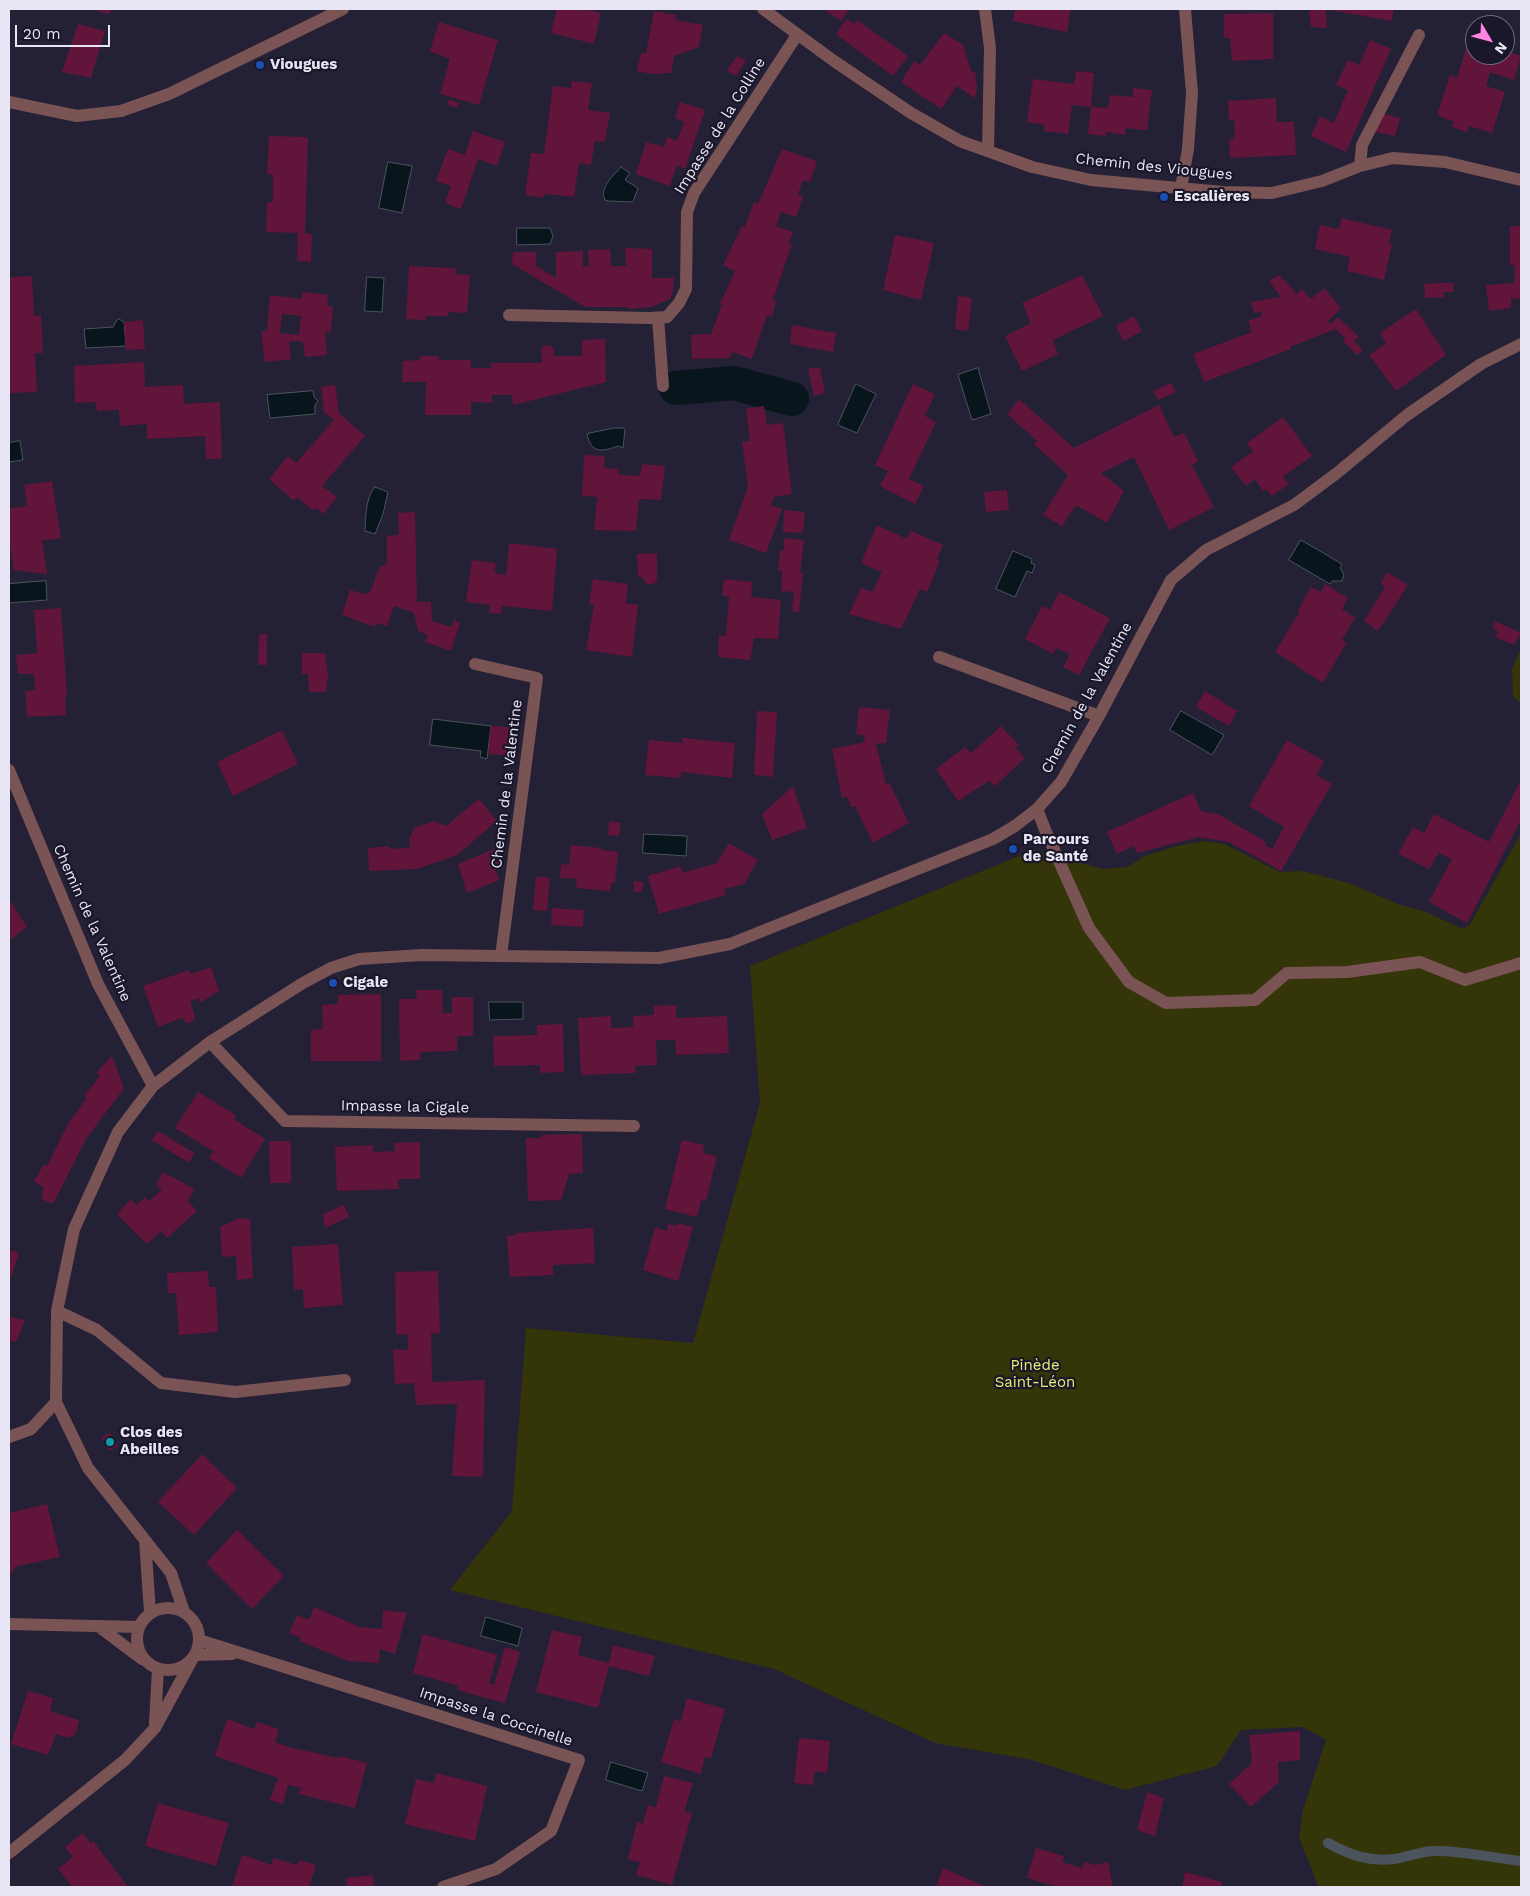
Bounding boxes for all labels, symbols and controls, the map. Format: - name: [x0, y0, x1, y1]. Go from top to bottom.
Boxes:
- scale bar: [18, 15, 112, 47]
- north arrow: [1465, 15, 1515, 65]
- text: 20 m: [23, 25, 61, 43]
- text: N: [1492, 39, 1511, 57]
- street label: Impasse de la Colline: [671, 54, 769, 198]
- place label: Viougues: [270, 56, 337, 74]
- marker: Viougues: [254, 59, 266, 71]
- street label: Chemin des Viougues: [1075, 150, 1233, 184]
- place label: Escalières: [1174, 188, 1250, 206]
- marker: Escalières: [1158, 191, 1170, 203]
- street label: Chemin de la Valentine: [1038, 619, 1136, 777]
- street label: Chemin de la Valentine: [488, 698, 526, 870]
- place label: Parcours de Santé: [1023, 831, 1089, 866]
- street label: Chemin de la Valentine: [49, 842, 135, 1004]
- marker: Parcours de Santé: [1007, 843, 1019, 855]
- place label: Cigale: [343, 974, 388, 992]
- marker: Cigale: [327, 977, 339, 989]
- street label: Impasse la Cigale: [341, 1097, 469, 1117]
- park label: Pinède Saint-Léon: [995, 1357, 1075, 1392]
- place label: Clos des Abeilles: [120, 1424, 182, 1459]
- marker: Clos des Abeilles: [104, 1436, 116, 1448]
- street label: Impasse la Coccinelle: [417, 1684, 575, 1750]

